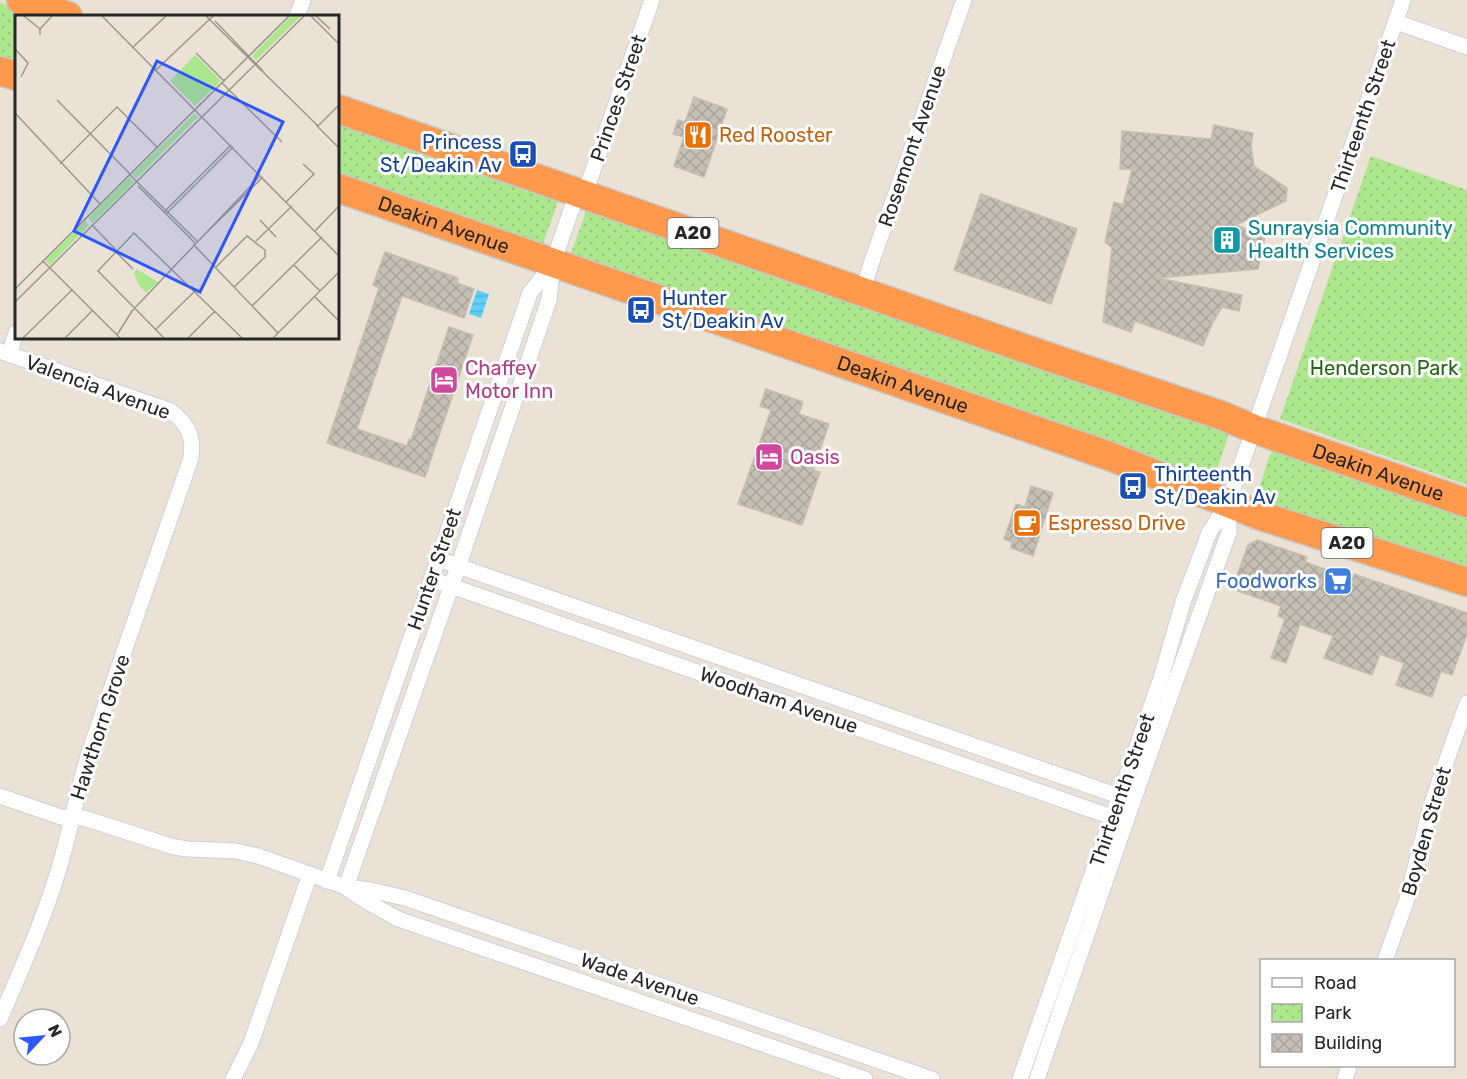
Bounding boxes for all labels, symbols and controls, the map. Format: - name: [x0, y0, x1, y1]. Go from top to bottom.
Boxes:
- inset map: [15, 15, 339, 339]
- street label: Princes Street: [585, 31, 651, 165]
- street label: Thirteenth Street: [1325, 36, 1401, 196]
- street label: Rosemont Avenue: [873, 62, 951, 230]
- restaurant icon: Red Rooster: [682, 119, 714, 151]
- place label: Red Rooster: [719, 123, 833, 147]
- place label: Princess St/Deakin Av: [380, 130, 502, 177]
- bus stop icon: Princess St/Deakin Av: [507, 138, 539, 170]
- street label: Deakin Avenue: [375, 191, 513, 259]
- place label: Sunraysia Community Health Services: [1248, 216, 1453, 263]
- road number: A20: [668, 218, 718, 248]
- building icon: Sunraysia Community Health Services: [1211, 224, 1243, 256]
- place label: Hunter St/Deakin Av: [662, 286, 784, 333]
- bus stop icon: Hunter St/Deakin Av: [625, 294, 657, 326]
- street label: Valencia Avenue: [22, 350, 174, 424]
- street label: Deakin Avenue: [834, 350, 972, 418]
- place label: Chaffey Motor Inn: [465, 356, 553, 403]
- park label: Henderson Park: [1310, 356, 1459, 380]
- hotel icon: Chaffey Motor Inn: [428, 364, 460, 396]
- street label: Deakin Avenue: [1309, 438, 1447, 506]
- hotel icon: Oasis: [753, 441, 785, 473]
- place label: Oasis: [790, 445, 840, 469]
- place label: Thirteenth St/Deakin Av: [1154, 462, 1276, 509]
- bus stop icon: Thirteenth St/Deakin Av: [1117, 470, 1149, 502]
- street label: Hunter Street: [402, 505, 466, 633]
- cafe icon: Espresso Drive: [1011, 507, 1043, 539]
- place label: Espresso Drive: [1048, 511, 1186, 535]
- road number: A20: [1322, 528, 1372, 558]
- supermarket icon: Foodworks: [1322, 565, 1354, 597]
- place label: Foodworks: [1216, 569, 1317, 593]
- street label: Hawthorn Grove: [65, 651, 135, 803]
- street label: Woodham Avenue: [697, 662, 861, 738]
- street label: Thirteenth Street: [1084, 710, 1160, 870]
- street label: Boyden Street: [1396, 764, 1456, 898]
- street label: Wade Avenue: [577, 947, 703, 1011]
- legend: [1260, 959, 1455, 1067]
- text: Road: [1314, 972, 1357, 994]
- text: Park: [1314, 1002, 1352, 1024]
- north arrow: [12, 1007, 72, 1067]
- text: N: [44, 1021, 66, 1040]
- text: Building: [1314, 1032, 1382, 1054]

